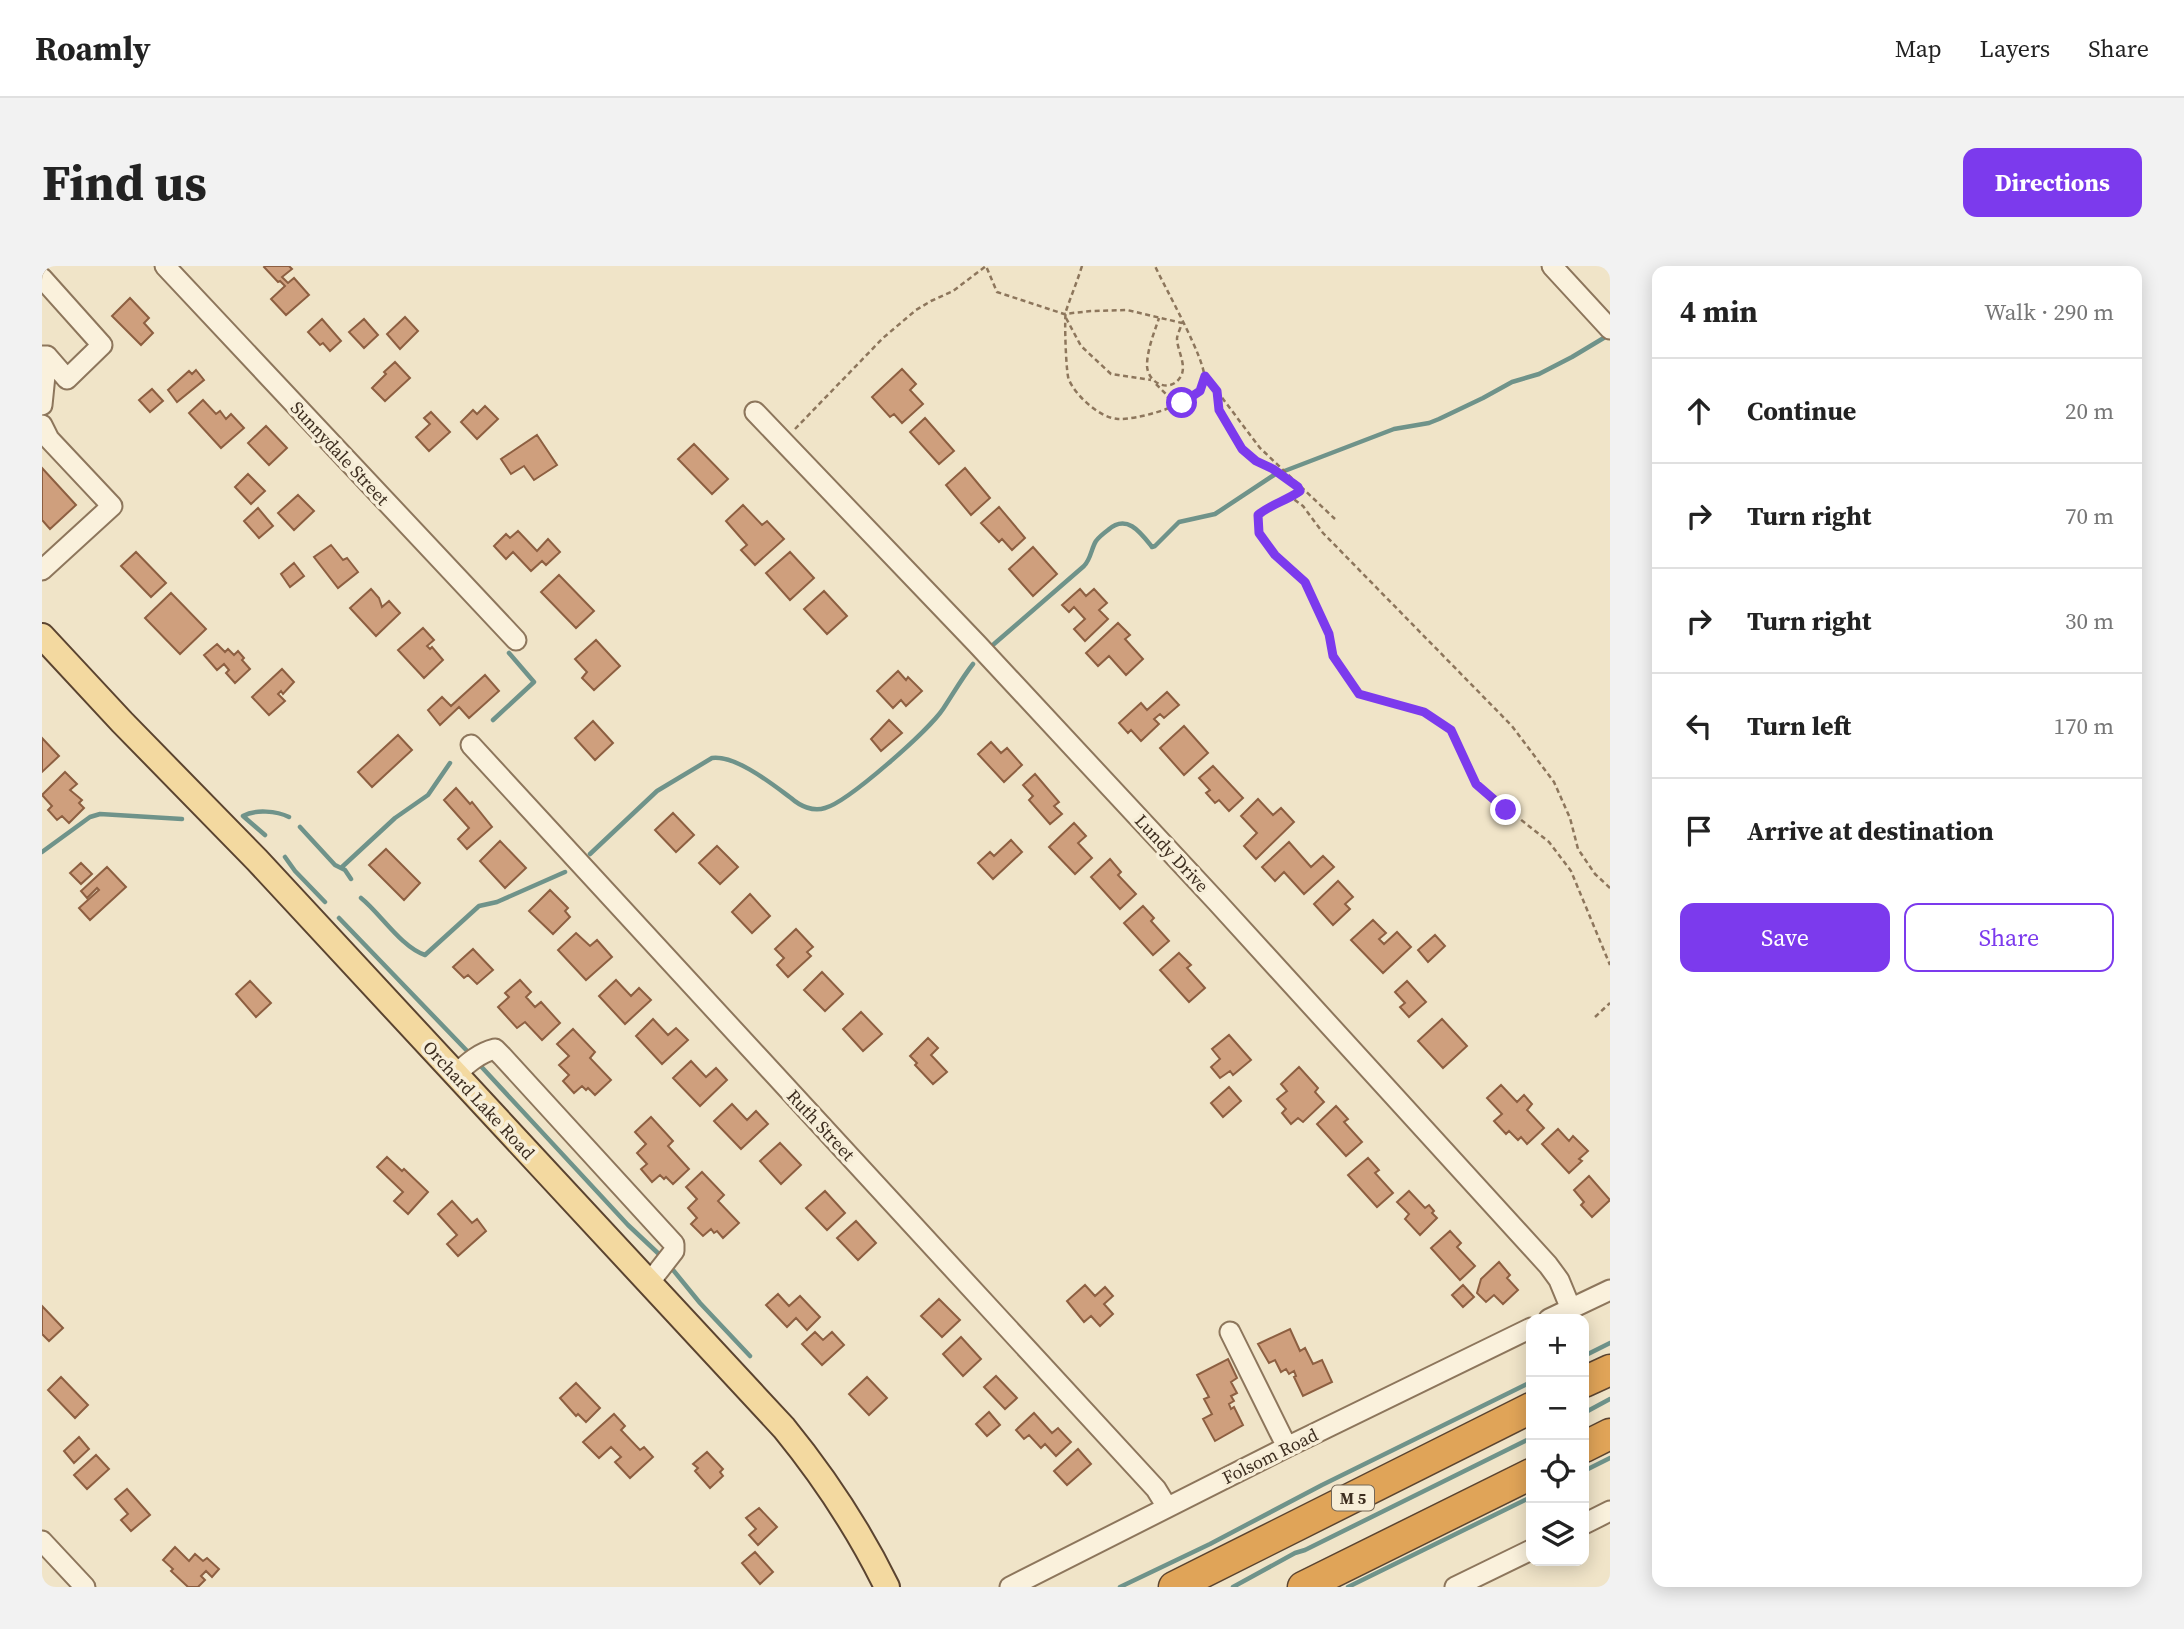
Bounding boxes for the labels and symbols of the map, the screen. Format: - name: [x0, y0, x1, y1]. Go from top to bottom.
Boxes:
- route start: [1166, 387, 1197, 418]
- street label: Sunnydale Street: [285, 395, 395, 511]
- route end: [1490, 794, 1521, 825]
- street label: Lundy Drive: [1129, 808, 1215, 898]
- street label: Orchard Lake Road: [417, 1035, 541, 1165]
- street label: Ruth Street: [781, 1084, 861, 1166]
- street label: Folsom Road: [1218, 1422, 1322, 1490]
- road number: M 5: [1332, 1486, 1374, 1510]

